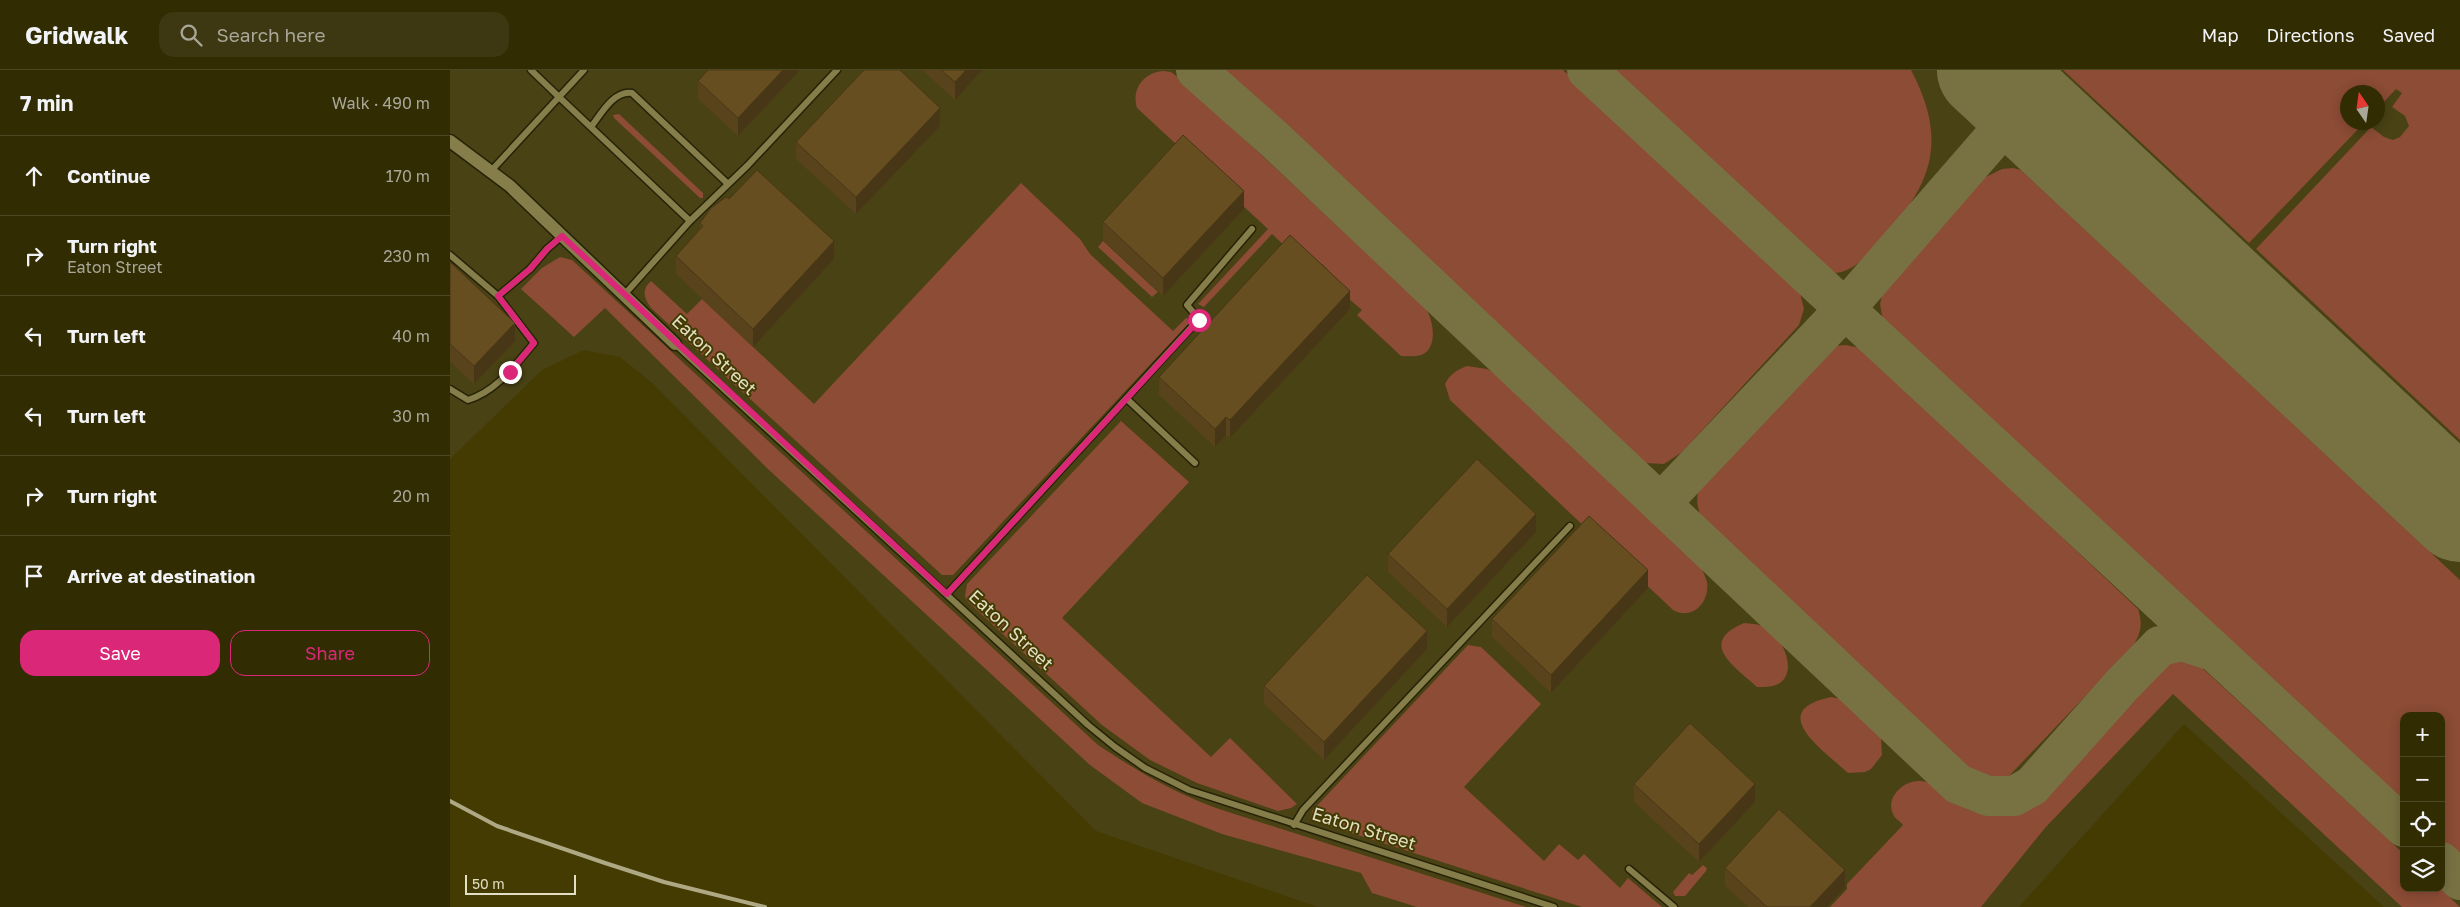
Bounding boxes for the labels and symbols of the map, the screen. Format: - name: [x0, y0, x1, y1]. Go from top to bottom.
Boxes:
- north arrow: [2340, 85, 2385, 130]
- route start: [1188, 309, 1211, 332]
- street label: Eaton Street: [668, 310, 762, 399]
- route end: [499, 361, 522, 384]
- street label: Eaton Street: [965, 585, 1059, 674]
- street label: Eaton Street: [1310, 802, 1419, 854]
- scale bar: [465, 872, 576, 895]

